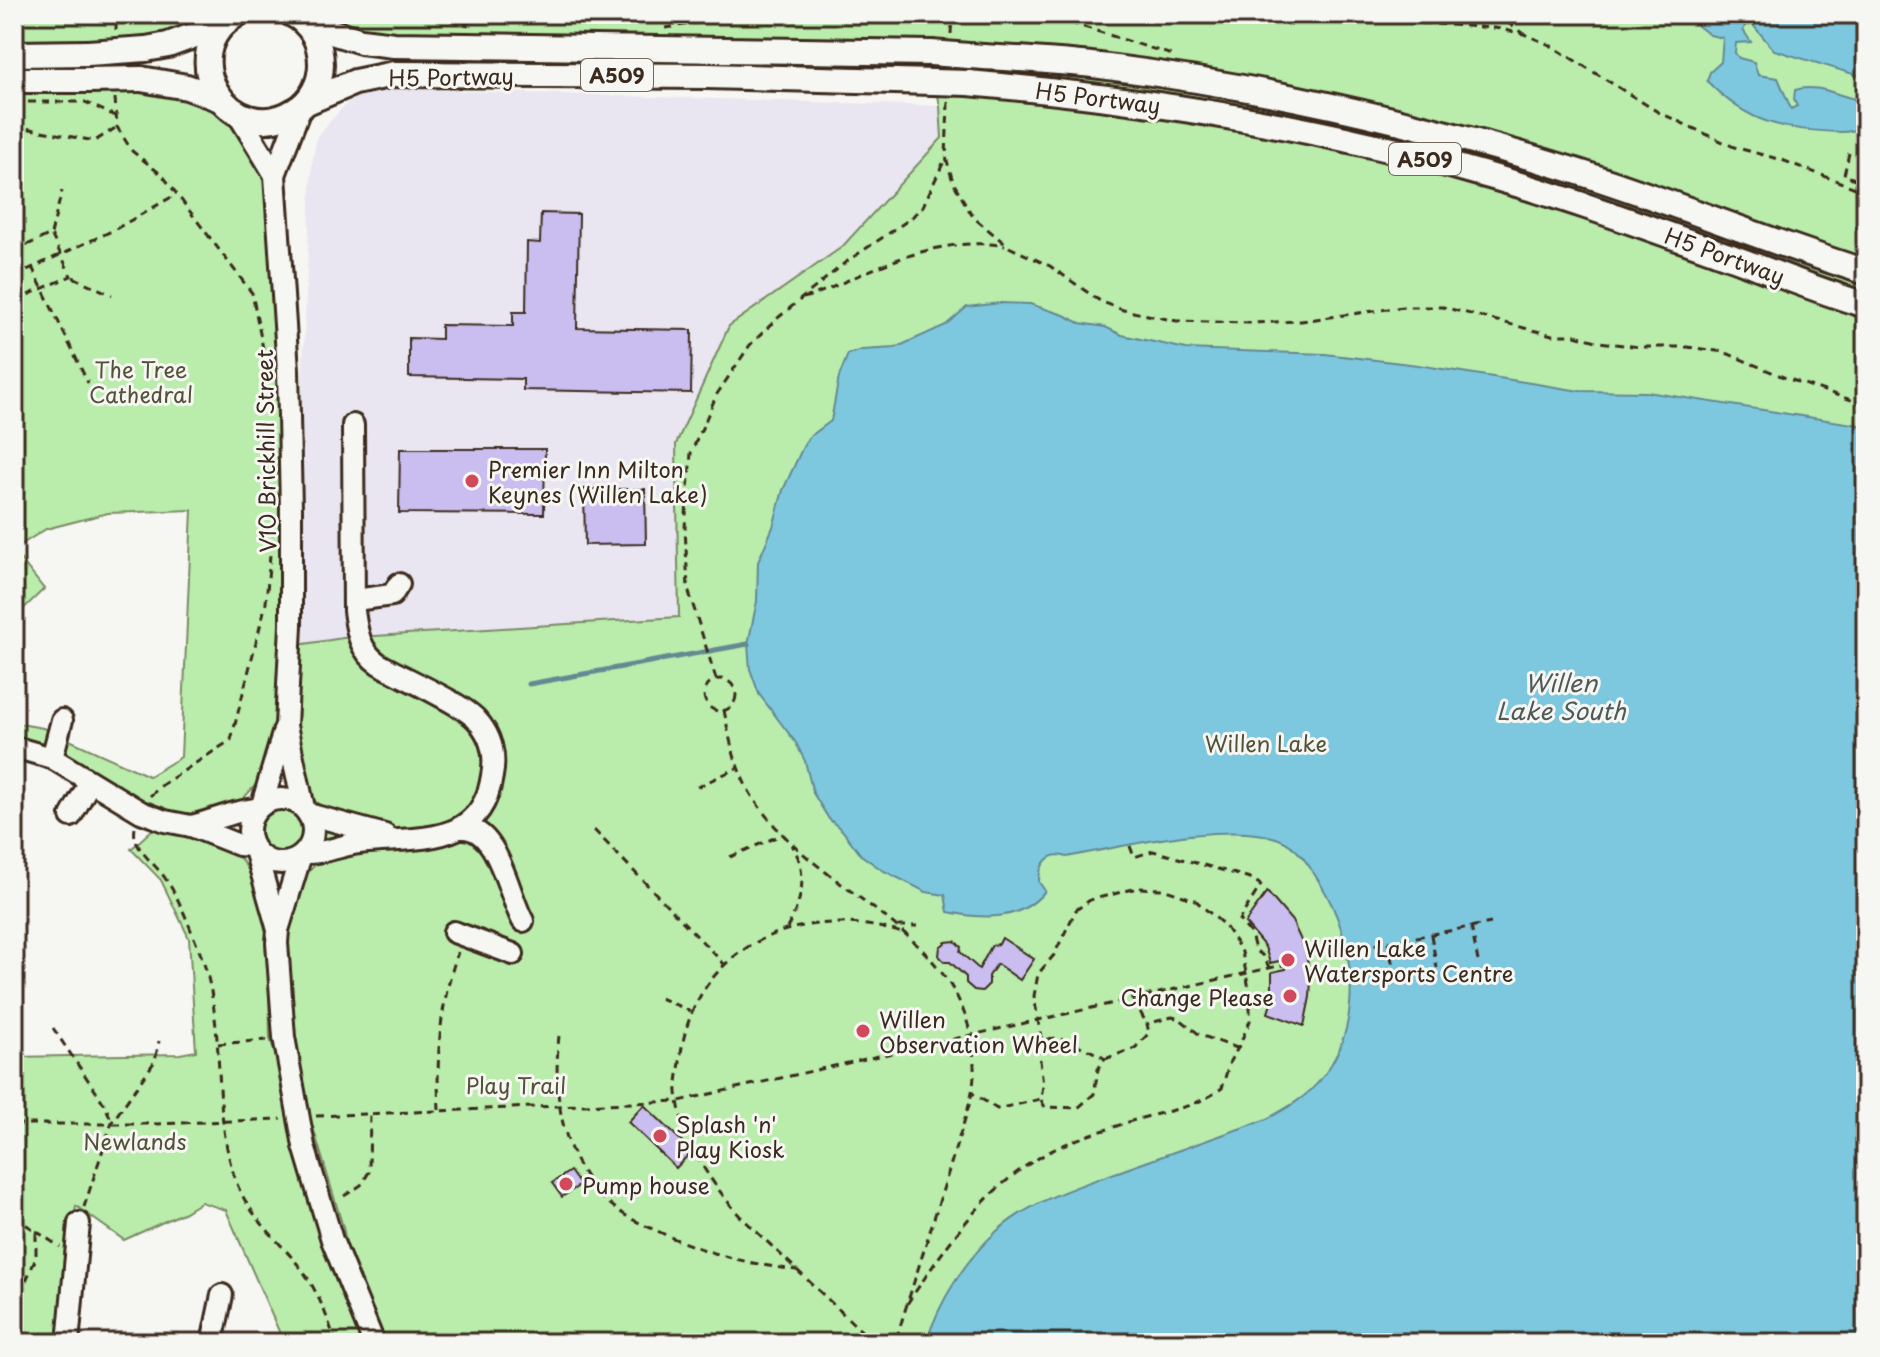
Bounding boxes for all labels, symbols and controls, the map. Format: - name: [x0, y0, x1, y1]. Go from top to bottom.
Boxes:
- street label: H5 Portway: [388, 58, 514, 94]
- road number: A509: [581, 59, 653, 91]
- street label: H5 Portway: [1034, 73, 1162, 121]
- road number: A509: [1389, 143, 1461, 175]
- street label: H5 Portway: [1660, 218, 1790, 292]
- street label: V10 Brickhill Street: [247, 349, 283, 553]
- park label: The Tree Cathedral: [89, 352, 193, 410]
- place label: Premier Inn Milton Keynes (Willen Lake): [488, 452, 707, 510]
- marker: Premier Inn Milton Keynes (Willen Lake): [463, 472, 481, 490]
- water label: Willen Lake South: [1496, 664, 1627, 728]
- park label: Willen Lake: [1205, 726, 1327, 759]
- place label: Willen Lake Watersports Centre: [1304, 931, 1514, 989]
- marker: Willen Lake Watersports Centre: [1279, 951, 1297, 969]
- place label: Change Please: [1121, 980, 1274, 1013]
- marker: Change Please: [1281, 987, 1299, 1005]
- place label: Willen Observation Wheel: [879, 1002, 1078, 1060]
- marker: Willen Observation Wheel: [854, 1022, 872, 1040]
- park label: Play Trail: [466, 1068, 566, 1101]
- place label: Splash 'n' Play Kiosk: [676, 1107, 785, 1165]
- park label: Newlands: [83, 1124, 187, 1157]
- marker: Splash 'n' Play Kiosk: [651, 1127, 669, 1145]
- place label: Pump house: [582, 1168, 710, 1201]
- marker: Pump house: [557, 1175, 575, 1193]

